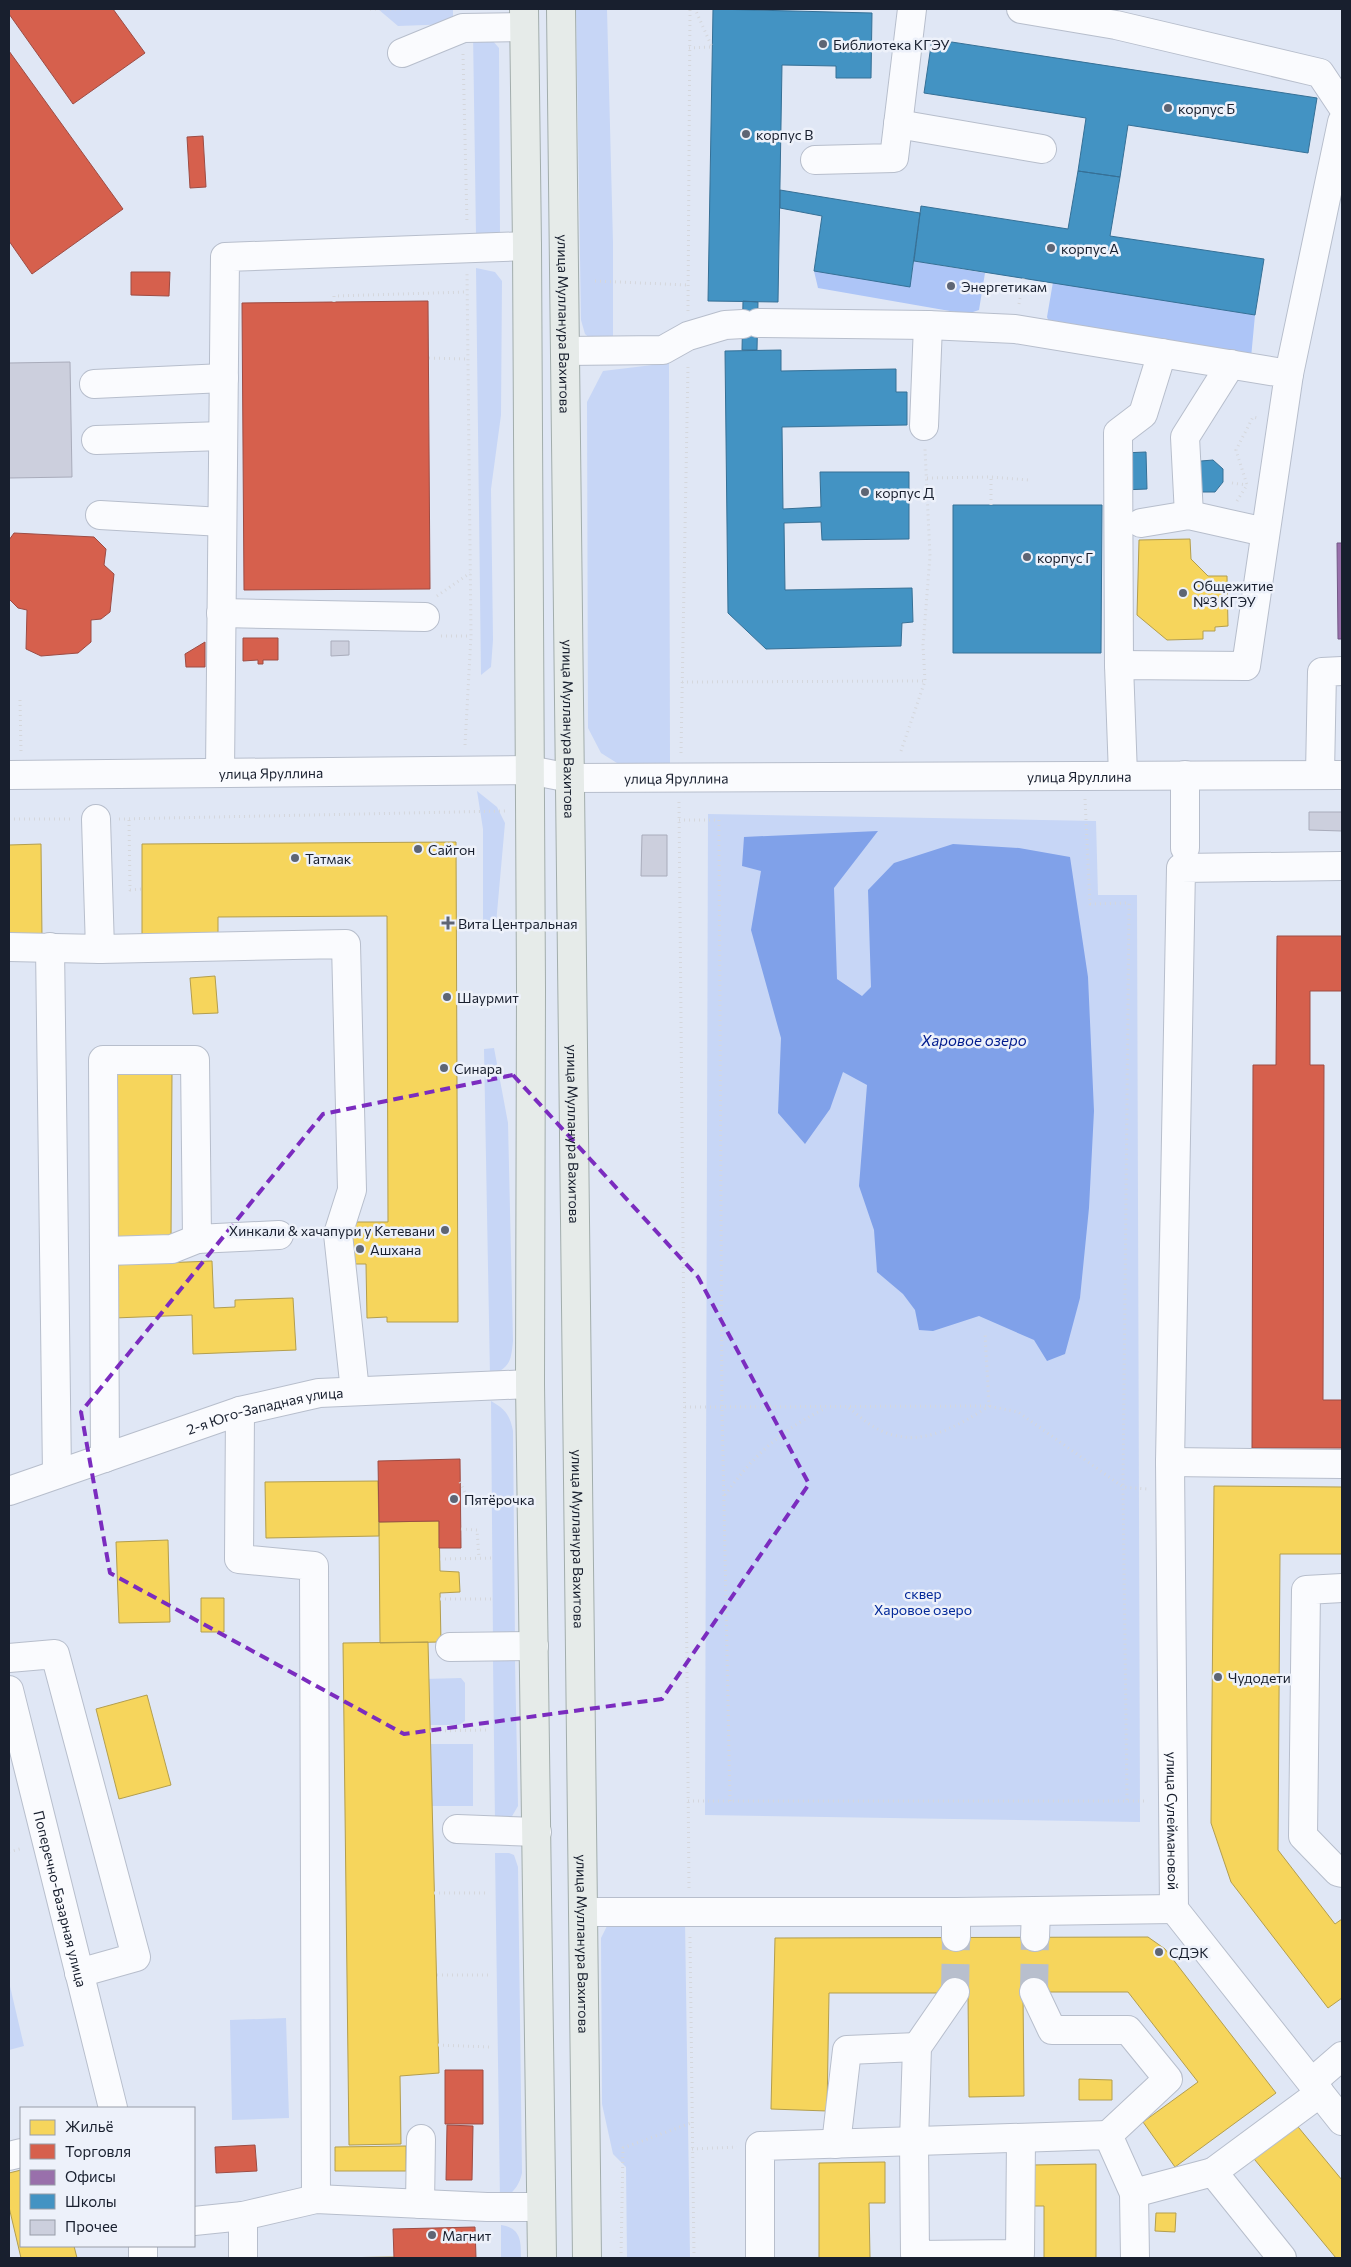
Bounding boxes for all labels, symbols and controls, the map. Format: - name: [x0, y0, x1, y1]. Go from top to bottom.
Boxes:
- place label: Библиотека КГЭУ: [833, 36, 950, 53]
- marker: Библиотека КГЭУ: [817, 38, 829, 50]
- place label: корпус Б: [1178, 100, 1235, 117]
- marker: корпус Б: [1162, 102, 1174, 114]
- place label: корпус В: [756, 126, 813, 143]
- marker: корпус В: [740, 128, 752, 140]
- street label: улица Мулланура Вахитова: [555, 234, 574, 414]
- place label: корпус А: [1061, 240, 1119, 257]
- marker: корпус А: [1045, 242, 1057, 254]
- place label: Энергетикам: [961, 278, 1047, 295]
- marker: Энергетикам: [945, 280, 957, 292]
- place label: корпус Д: [875, 484, 934, 501]
- marker: корпус Д: [859, 486, 871, 498]
- place label: корпус Г: [1037, 549, 1093, 566]
- marker: корпус Г: [1021, 551, 1033, 563]
- place label: Общежитие №3 КГЭУ: [1193, 577, 1273, 610]
- marker: Общежитие №3 КГЭУ: [1177, 587, 1189, 599]
- street label: улица Мулланура Вахитова: [560, 639, 579, 819]
- street label: улица Яруллина: [219, 763, 323, 781]
- street label: улица Яруллина: [1027, 767, 1132, 785]
- street label: улица Яруллина: [624, 769, 729, 786]
- place label: Сайгон: [428, 841, 475, 858]
- marker: Сайгон: [412, 843, 424, 855]
- place label: Татмак: [305, 850, 352, 867]
- marker: Татмак: [289, 852, 301, 864]
- place label: Вита Центральная: [458, 915, 578, 932]
- marker: Вита Центральная: [442, 917, 454, 929]
- place label: Шаурмит: [457, 989, 519, 1006]
- marker: Шаурмит: [441, 991, 453, 1003]
- water label: Харовое озеро: [920, 1031, 1027, 1049]
- street label: улица Мулланура Вахитова: [564, 1044, 584, 1223]
- place label: Синара: [454, 1060, 502, 1077]
- marker: Синара: [438, 1062, 450, 1074]
- place label: Хинкали & хачапури у Кетевани: [229, 1222, 435, 1239]
- marker: Хинкали & хачапури у Кетевани: [439, 1224, 451, 1236]
- place label: Ашхана: [370, 1241, 421, 1258]
- marker: Ашхана: [354, 1243, 366, 1255]
- street label: 2-я Юго-Западная улица: [184, 1383, 344, 1437]
- street label: улица Мулланура Вахитова: [569, 1449, 588, 1628]
- place label: Пятёрочка: [464, 1491, 534, 1508]
- marker: Пятёрочка: [448, 1493, 460, 1505]
- park label: сквер Харовое озеро: [874, 1585, 972, 1618]
- place label: Чудодети: [1228, 1669, 1291, 1686]
- marker: Чудодети: [1212, 1671, 1224, 1683]
- street label: улица Сулеймановой: [1164, 1752, 1182, 1890]
- street label: Поперечно-Базарная улица: [31, 1809, 91, 1989]
- street label: улица Мулланура Вахитова: [574, 1854, 593, 2033]
- place label: СДЭК: [1169, 1944, 1209, 1961]
- marker: СДЭК: [1153, 1946, 1165, 1958]
- legend: [20, 2107, 195, 2247]
- text: Жильё: [65, 2117, 113, 2135]
- text: Торговля: [65, 2142, 131, 2160]
- text: Офисы: [65, 2167, 116, 2185]
- text: Школы: [65, 2192, 117, 2210]
- text: Прочее: [65, 2217, 118, 2235]
- place label: Магнит: [442, 2227, 492, 2244]
- marker: Магнит: [426, 2229, 438, 2241]

